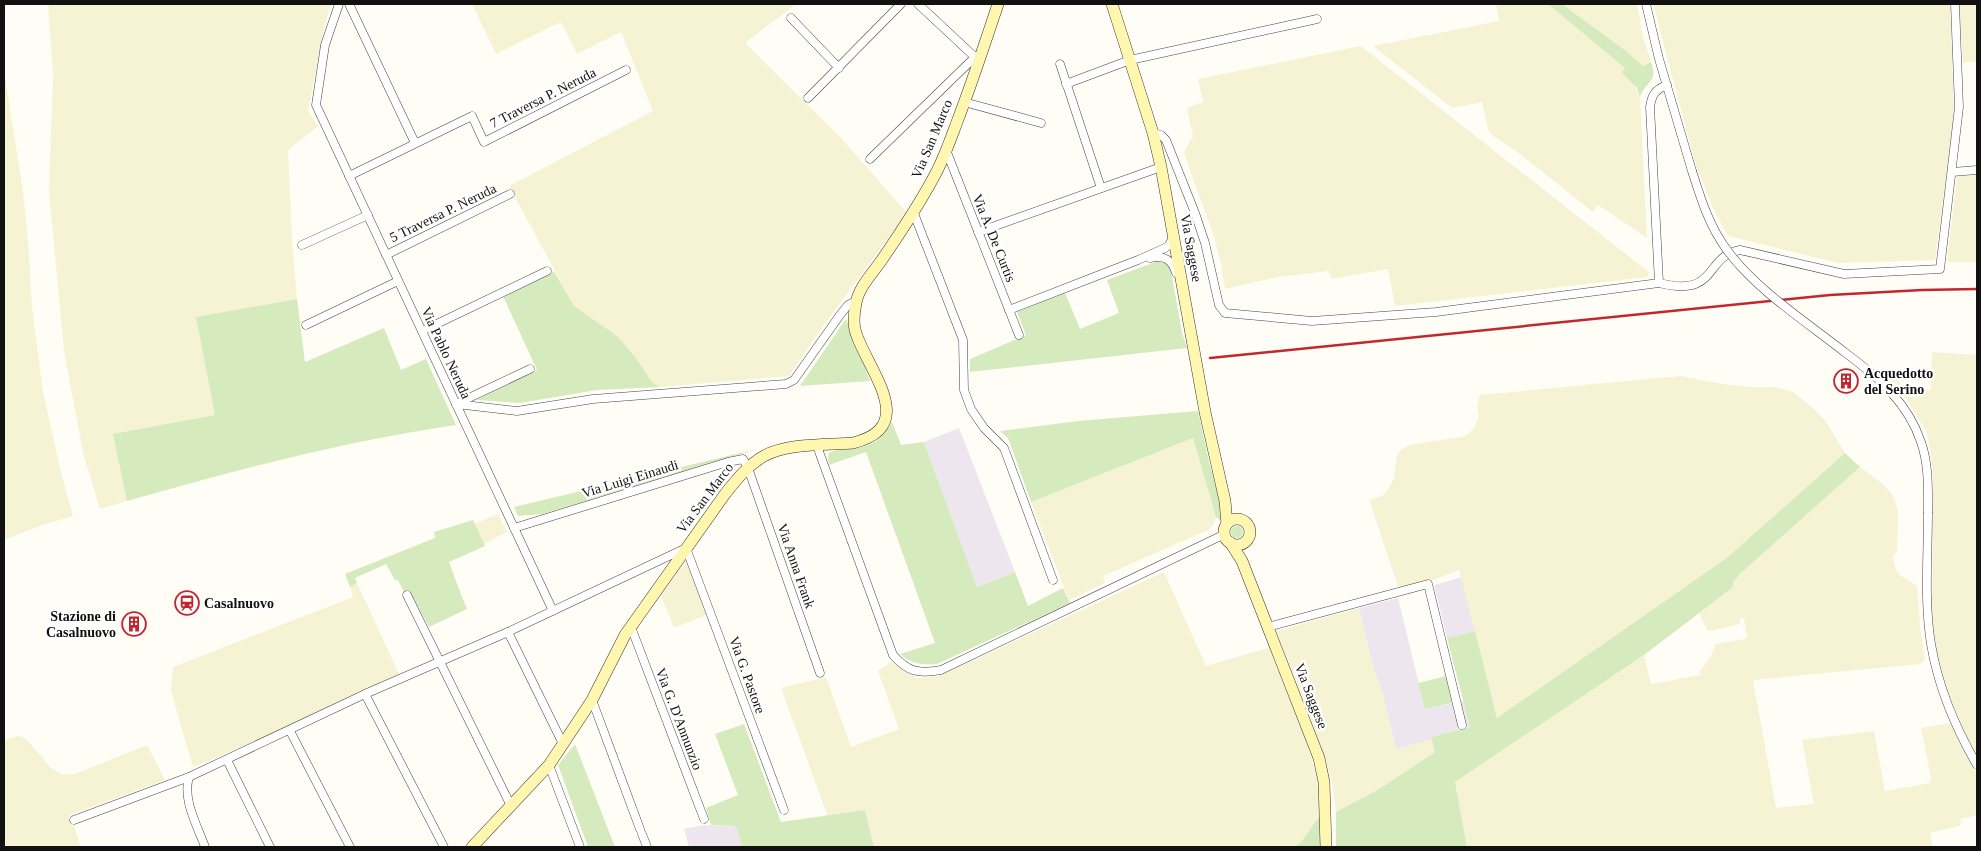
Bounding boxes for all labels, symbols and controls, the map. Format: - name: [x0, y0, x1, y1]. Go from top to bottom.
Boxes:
- street label: 7 Traversa P. Neruda: [488, 64, 599, 131]
- street label: Via San Marco: [909, 97, 955, 181]
- street label: 5 Traversa P. Neruda: [387, 180, 499, 245]
- street label: Via A. De Curtis: [970, 192, 1018, 284]
- street label: Via Saggese: [1178, 213, 1204, 283]
- street label: Via Pablo Neruda: [418, 305, 474, 402]
- place label: Acquedotto del Serino: [1864, 366, 1933, 397]
- building icon: Acquedotto del Serino: [1833, 368, 1859, 394]
- street label: Via Luigi Einaudi: [580, 457, 680, 501]
- street label: Via San Marco: [674, 460, 736, 536]
- street label: Via Anna Frank: [774, 522, 818, 610]
- station icon: Casalnuovo: [174, 590, 200, 616]
- place label: Casalnuovo: [204, 596, 274, 611]
- place label: Stazione di Casalnuovo: [46, 609, 116, 640]
- building icon: Stazione di Casalnuovo: [121, 611, 147, 637]
- street label: Via G. Pastore: [726, 634, 768, 716]
- street label: Via Saggese: [1292, 661, 1330, 731]
- street label: Via G. D'Annunzio: [653, 666, 705, 772]

